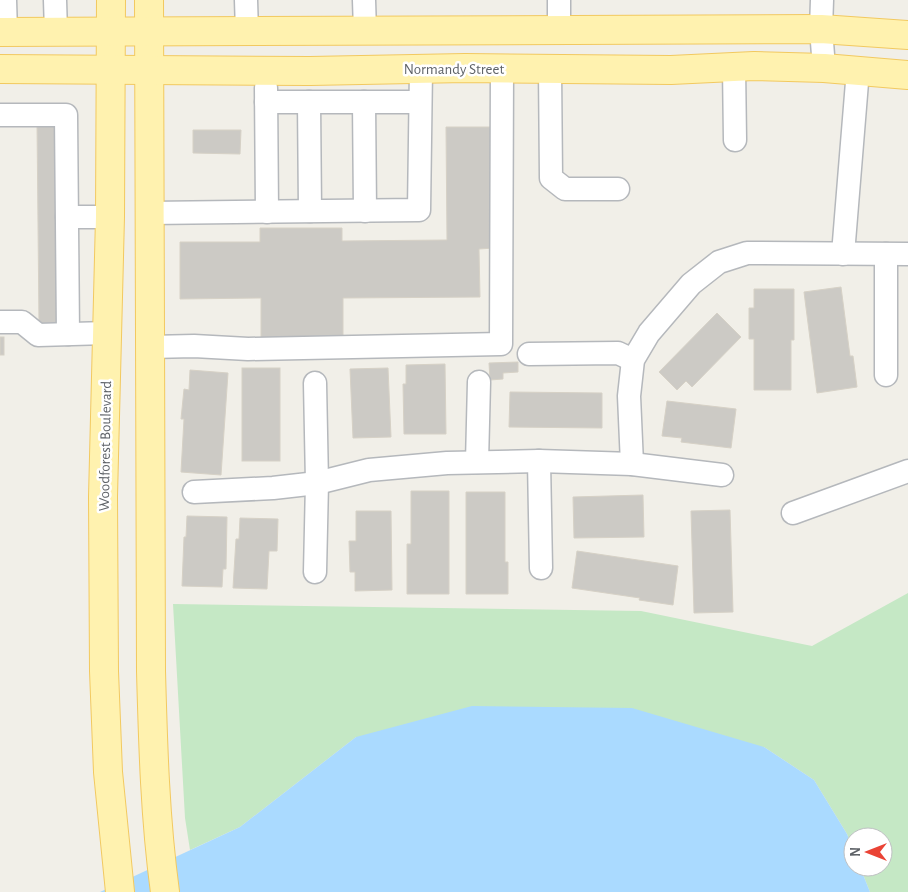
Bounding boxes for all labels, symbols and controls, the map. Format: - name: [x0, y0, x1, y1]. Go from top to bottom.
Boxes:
- street label: Normandy Street: [404, 62, 504, 77]
- street label: Woodforest Boulevard: [97, 381, 114, 511]
- north arrow: [843, 827, 893, 877]
- text: N: [849, 847, 863, 857]

